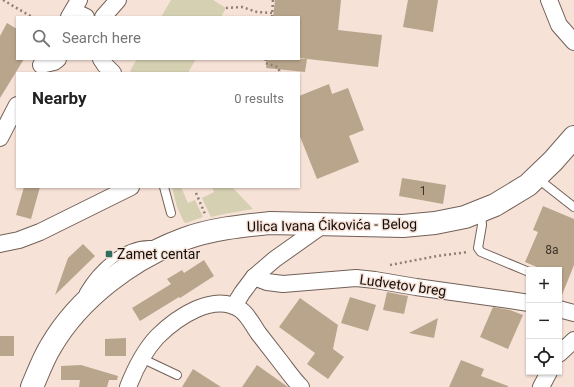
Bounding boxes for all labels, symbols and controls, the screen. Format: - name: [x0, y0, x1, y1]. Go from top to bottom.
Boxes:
- search box: [16, 16, 300, 60]
- icon: search: [30, 27, 52, 49]
- text: Search here: [62, 29, 141, 47]
- text: Nearby: [32, 88, 87, 108]
- text: 0 results: [234, 91, 284, 106]
- house number: 1: [420, 184, 426, 198]
- street label: Ulica Ivana Ćikovića - Belog: [247, 215, 417, 234]
- house number: 8a: [545, 243, 559, 257]
- place label: Zamet centar: [117, 246, 200, 262]
- marker: Zamet centar: [104, 249, 114, 259]
- map controls: [526, 267, 562, 375]
- button: +: [526, 267, 562, 303]
- street label: Ludvetov breg: [359, 271, 447, 299]
- button: −: [526, 303, 562, 339]
- button: locate: [526, 339, 562, 375]

